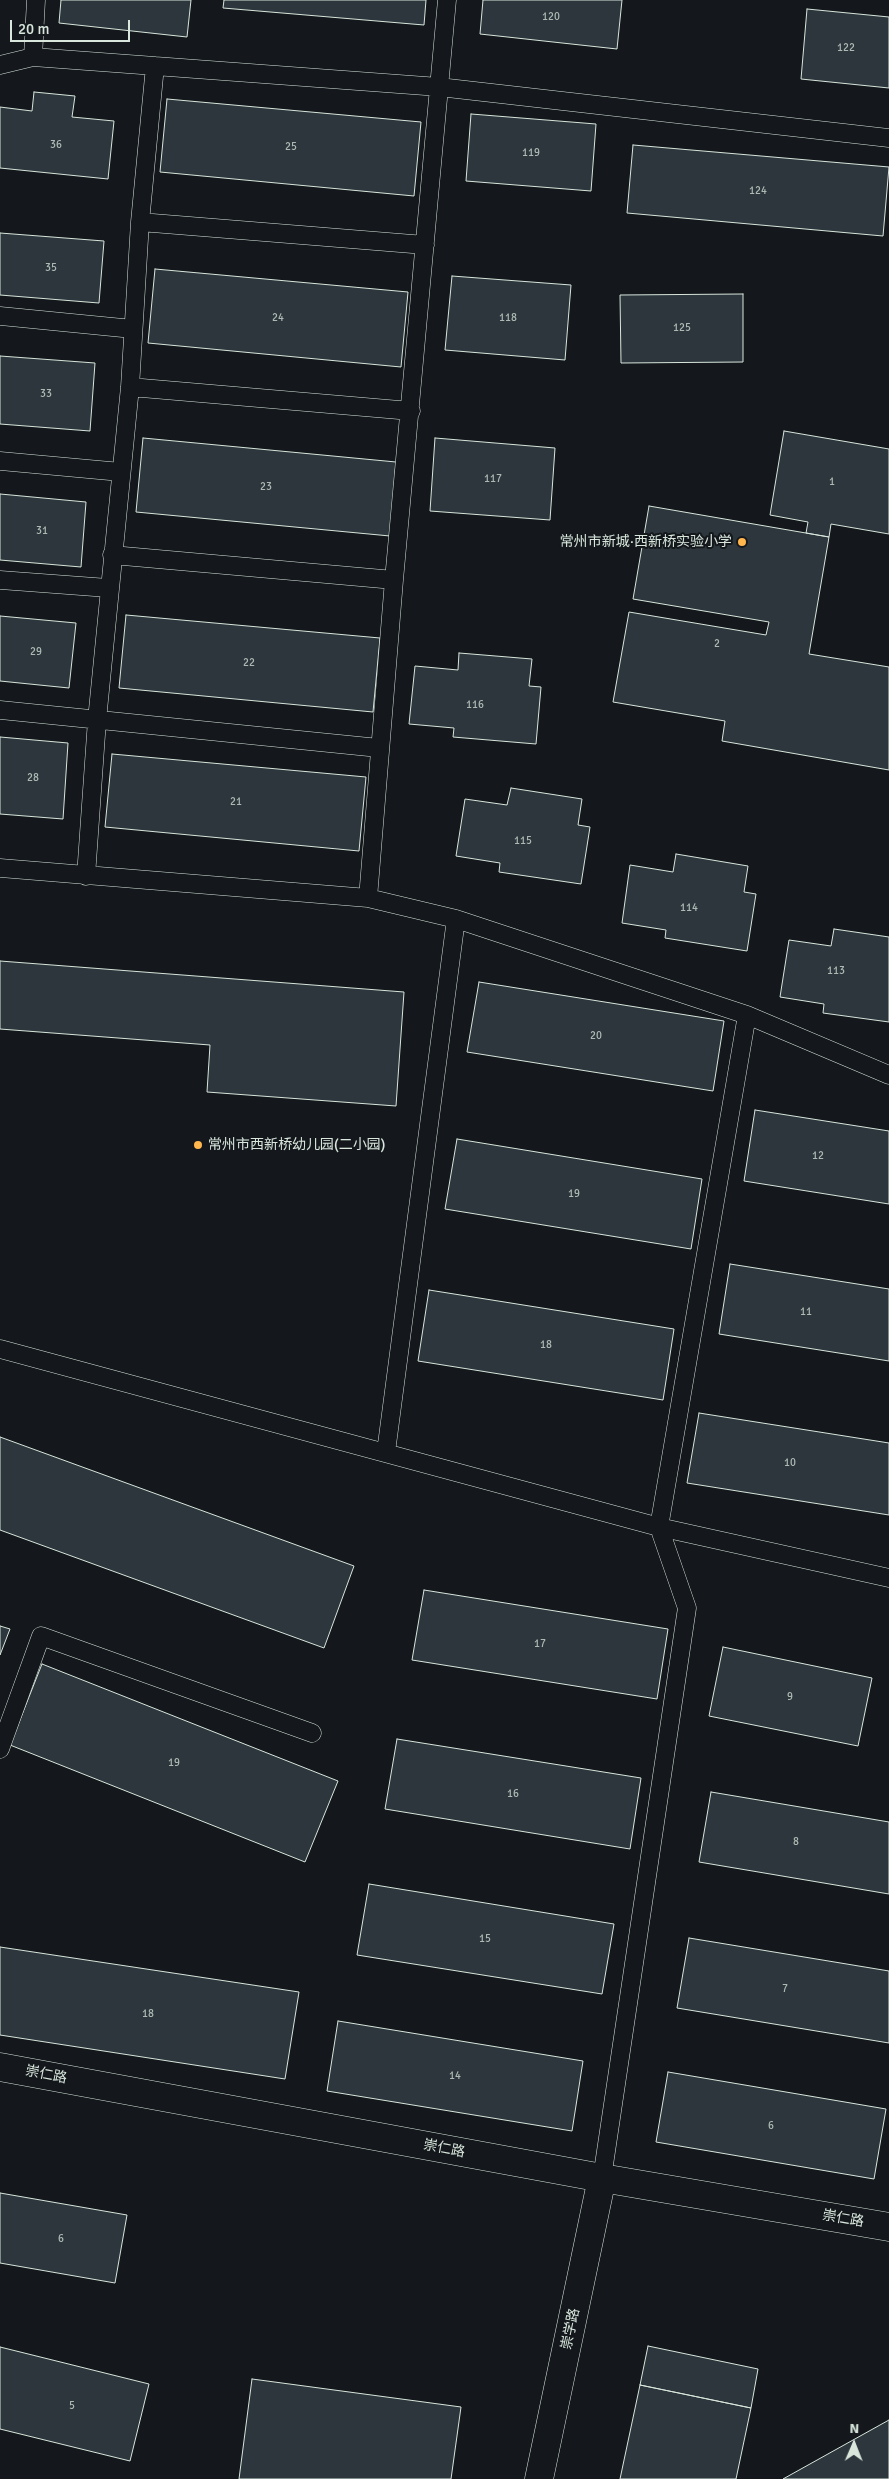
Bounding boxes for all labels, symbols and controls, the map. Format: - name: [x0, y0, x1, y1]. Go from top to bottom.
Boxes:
- scale bar: [12, 10, 132, 42]
- house number: 120: [542, 10, 560, 24]
- text: 20 m: [18, 20, 49, 38]
- house number: 122: [837, 41, 855, 55]
- house number: 36: [50, 138, 62, 152]
- house number: 25: [285, 140, 297, 154]
- house number: 119: [522, 146, 540, 160]
- house number: 124: [749, 184, 767, 198]
- house number: 35: [45, 261, 57, 275]
- house number: 24: [272, 311, 284, 325]
- house number: 118: [499, 311, 517, 325]
- house number: 125: [673, 321, 691, 335]
- house number: 33: [40, 387, 52, 401]
- house number: 117: [484, 472, 502, 486]
- house number: 1: [829, 475, 835, 489]
- house number: 23: [260, 480, 272, 494]
- house number: 31: [36, 524, 48, 538]
- place label: 常州市新城·西新桥实验小学: [560, 534, 732, 550]
- marker: 常州市新城·西新桥实验小学: [736, 536, 748, 548]
- house number: 2: [714, 637, 720, 651]
- house number: 29: [30, 645, 42, 659]
- house number: 22: [243, 656, 255, 670]
- house number: 116: [466, 698, 484, 712]
- house number: 28: [27, 771, 39, 785]
- house number: 21: [230, 795, 242, 809]
- house number: 115: [514, 834, 532, 848]
- house number: 114: [680, 901, 698, 915]
- house number: 113: [827, 964, 845, 978]
- house number: 20: [590, 1029, 602, 1043]
- place label: 常州市西新桥幼儿园(二小园): [208, 1137, 385, 1153]
- marker: 常州市西新桥幼儿园(二小园): [192, 1139, 204, 1151]
- house number: 12: [812, 1149, 824, 1163]
- house number: 19: [568, 1187, 580, 1201]
- house number: 11: [800, 1305, 812, 1319]
- house number: 18: [540, 1338, 552, 1352]
- house number: 10: [784, 1456, 796, 1470]
- house number: 17: [534, 1637, 546, 1651]
- house number: 9: [787, 1690, 793, 1704]
- house number: 19: [168, 1756, 180, 1770]
- house number: 16: [507, 1787, 519, 1801]
- house number: 8: [793, 1835, 799, 1849]
- house number: 15: [479, 1932, 491, 1946]
- house number: 7: [782, 1982, 788, 1996]
- house number: 18: [142, 2007, 154, 2021]
- street label: 崇仁路: [24, 2063, 68, 2087]
- house number: 14: [449, 2069, 461, 2083]
- house number: 6: [768, 2119, 774, 2133]
- street label: 崇仁路: [422, 2137, 466, 2161]
- street label: 崇仁路: [821, 2207, 865, 2231]
- house number: 6: [58, 2232, 64, 2246]
- street label: 崇学路: [558, 2307, 584, 2351]
- house number: 5: [69, 2399, 75, 2413]
- north arrow: [829, 2419, 879, 2469]
- text: N: [849, 2420, 859, 2437]

